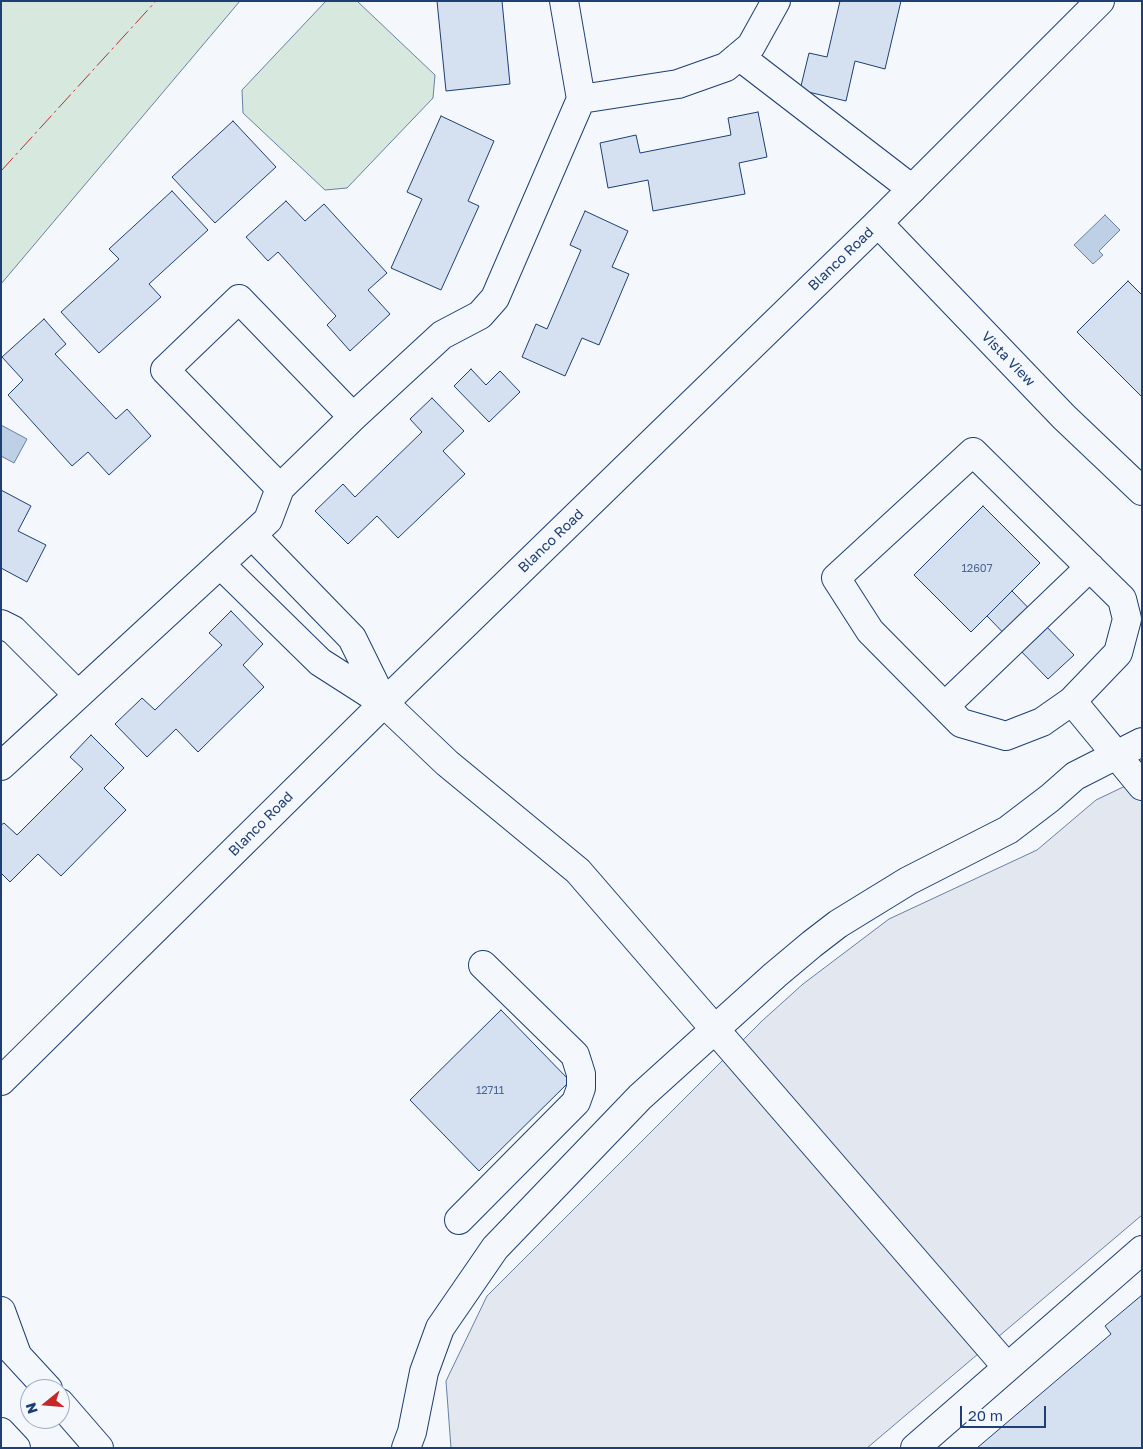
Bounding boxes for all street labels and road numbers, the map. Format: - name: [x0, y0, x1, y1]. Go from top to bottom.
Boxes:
- street label: Blanco Road: [805, 224, 877, 294]
- street label: Vista View: [978, 328, 1038, 390]
- street label: Blanco Road: [515, 506, 587, 576]
- street label: Blanco Road: [225, 788, 297, 860]

